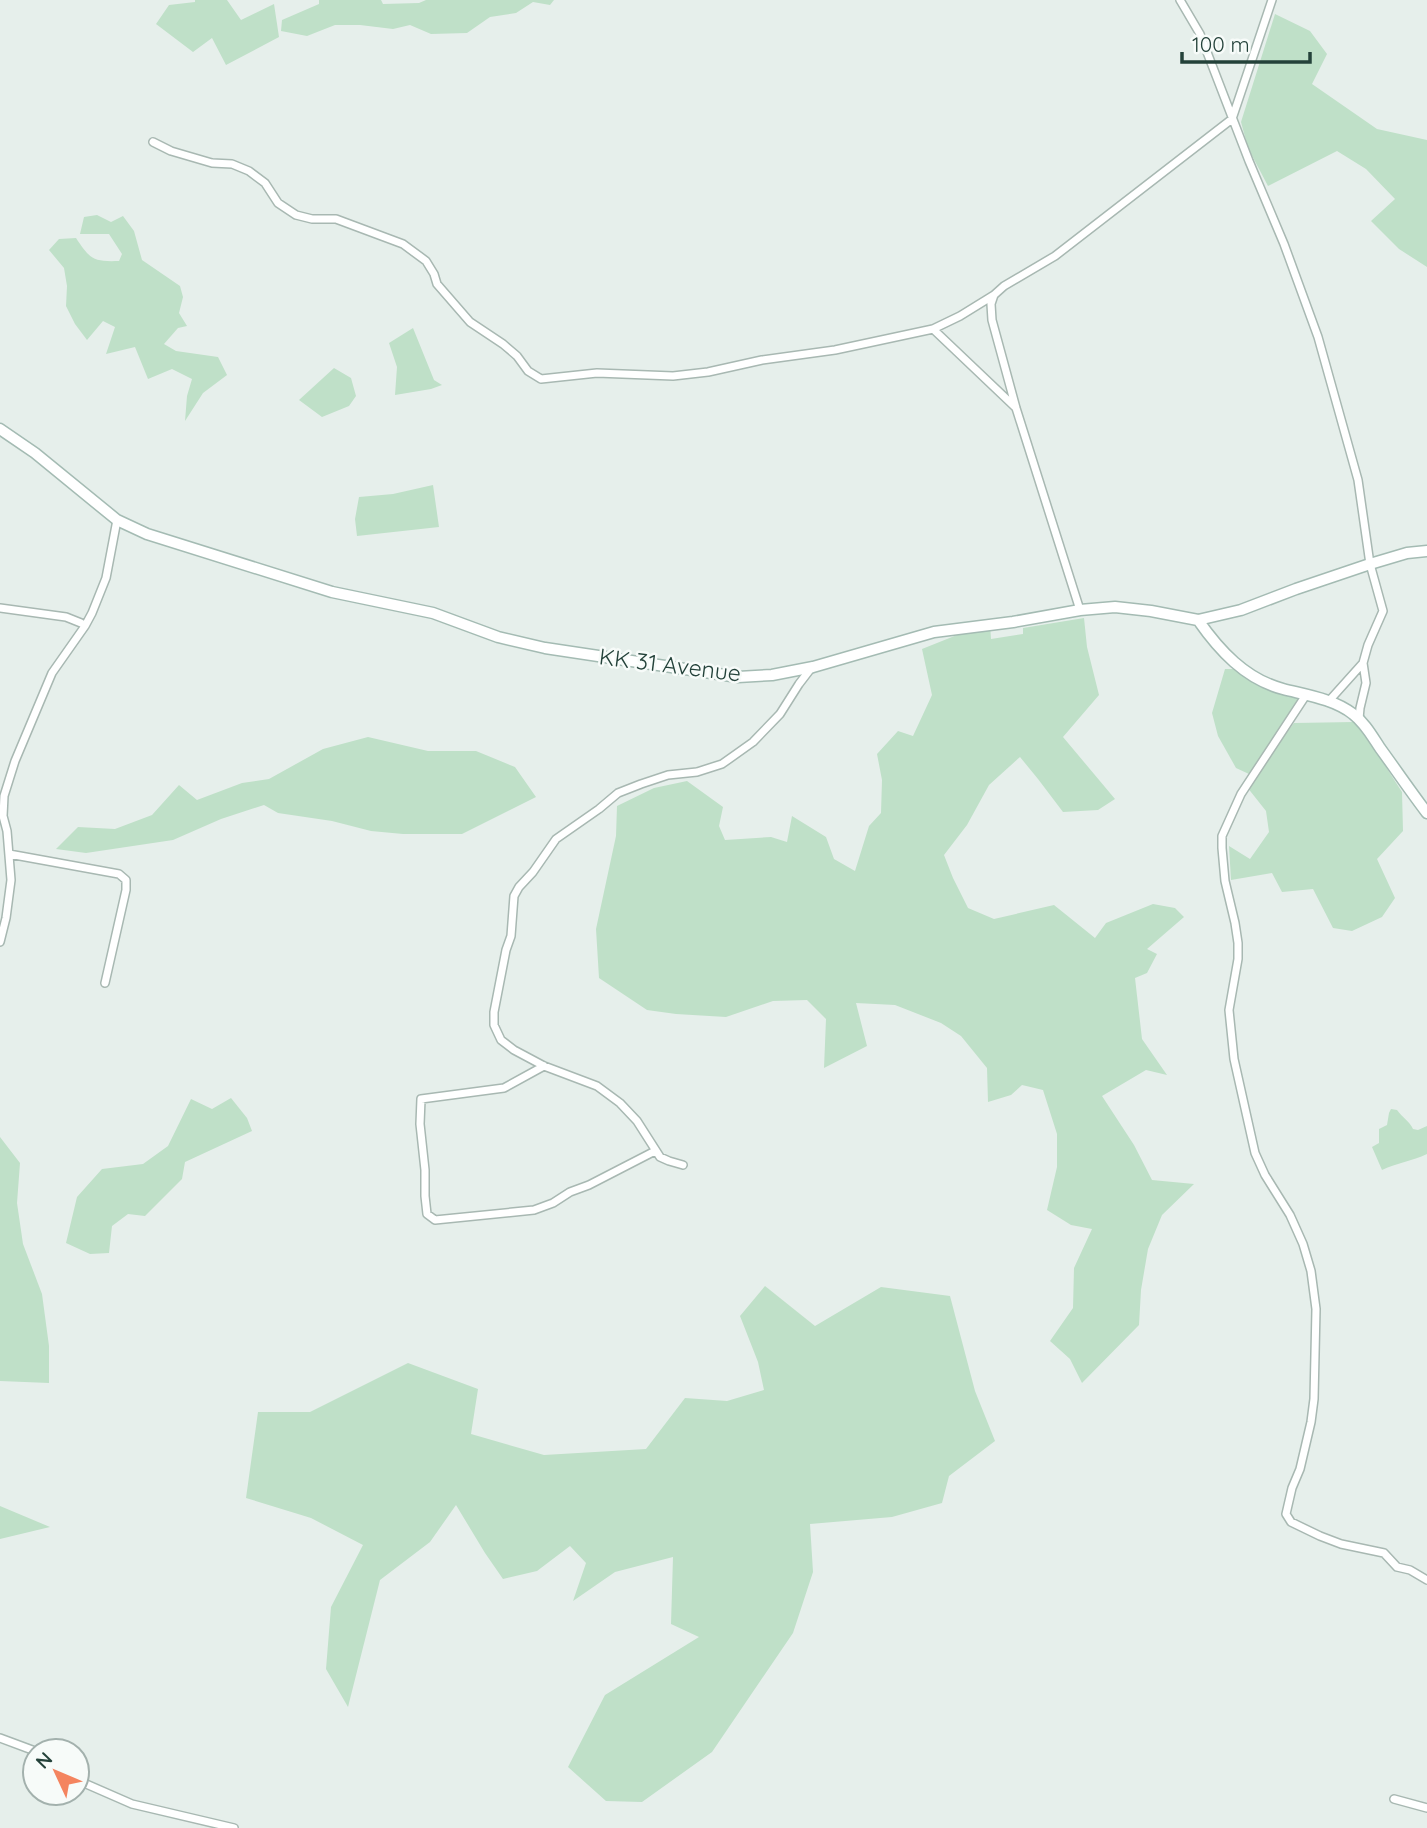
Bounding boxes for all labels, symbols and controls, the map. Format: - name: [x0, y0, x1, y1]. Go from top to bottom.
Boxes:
- scale bar: [1182, 21, 1310, 65]
- text: 100 m: [1192, 31, 1250, 57]
- street label: KK 31 Avenue: [597, 641, 743, 688]
- north arrow: [21, 1737, 91, 1807]
- text: N: [30, 1747, 57, 1774]

